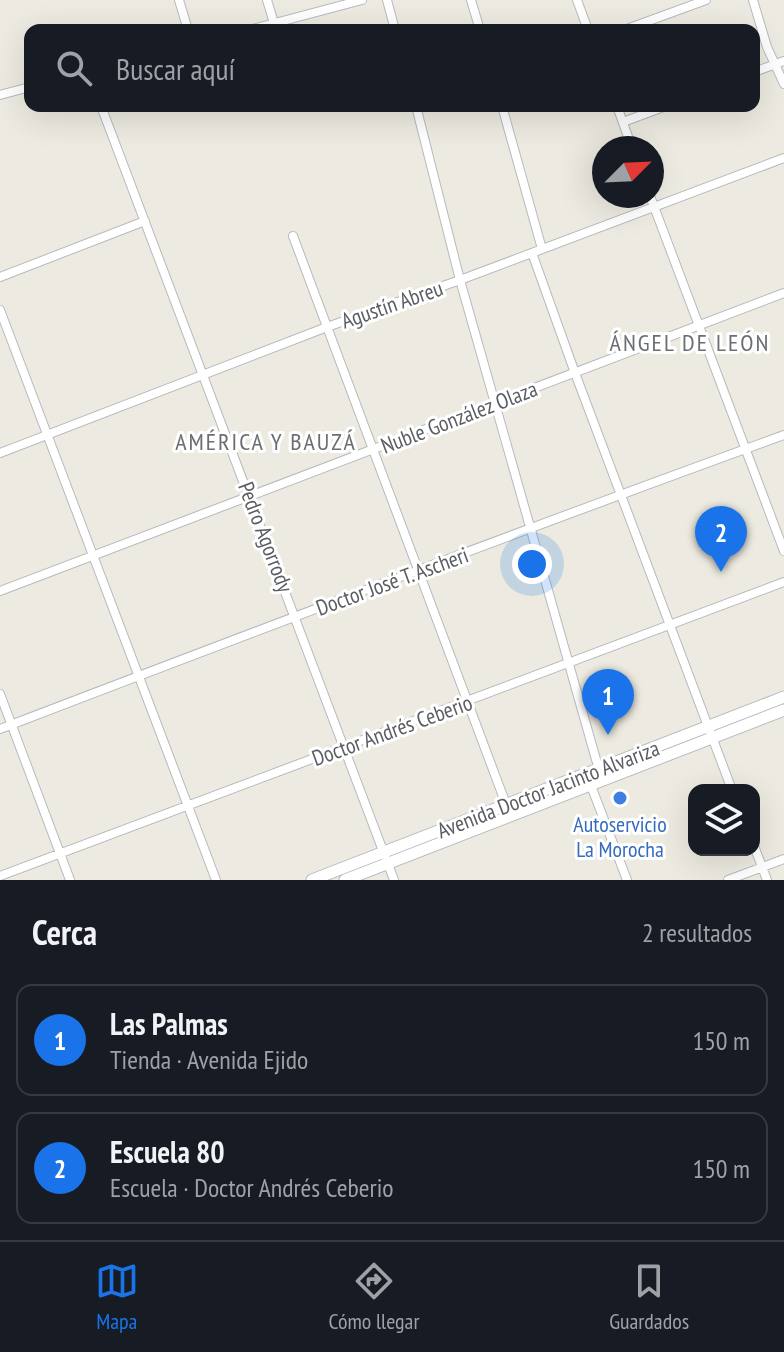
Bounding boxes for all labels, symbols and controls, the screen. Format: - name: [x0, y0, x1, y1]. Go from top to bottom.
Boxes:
- search box: [24, 24, 760, 112]
- icon: search: [52, 46, 96, 90]
- text: Buscar aquí: [116, 49, 235, 88]
- north arrow: [592, 136, 664, 208]
- street label: Agustín Abreu: [337, 274, 447, 334]
- district label: ÁNGEL DE LEÓN: [610, 327, 770, 358]
- street label: Nuble González Olaza: [377, 374, 541, 460]
- district label: AMÉRICA Y BAUZÁ: [175, 426, 357, 457]
- street label: Pedro Agorrody: [232, 478, 300, 597]
- pin: 2: [695, 506, 747, 572]
- street label: Doctor José T. Ascheri: [312, 540, 472, 622]
- your location: [512, 544, 552, 584]
- pin: 1: [582, 669, 634, 735]
- street label: Doctor Andrés Ceberio: [308, 688, 476, 772]
- street label: Avenida Doctor Jacinto Alvariza: [433, 734, 663, 844]
- map controls: [688, 784, 760, 856]
- button: layers: [688, 784, 760, 856]
- marker: Autoservicio La Morocha: [611, 789, 629, 807]
- place label: Autoservicio La Morocha: [573, 810, 667, 863]
- text: Cerca: [32, 910, 97, 954]
- text: 2 resultados: [642, 916, 752, 949]
- text: Las Palmas: [110, 1004, 228, 1043]
- text: 1: [54, 1024, 66, 1057]
- text: 150 m: [692, 1024, 750, 1057]
- text: Tienda · Avenida Ejido: [110, 1043, 308, 1076]
- text: Escuela 80: [110, 1132, 225, 1171]
- text: 2: [54, 1152, 66, 1185]
- text: 150 m: [692, 1152, 750, 1185]
- text: Escuela · Doctor Andrés Ceberio: [110, 1171, 394, 1204]
- tab: Mapa: [95, 1259, 139, 1335]
- tab: Cómo llegar: [329, 1259, 419, 1335]
- tab: Guardados: [609, 1259, 689, 1335]

